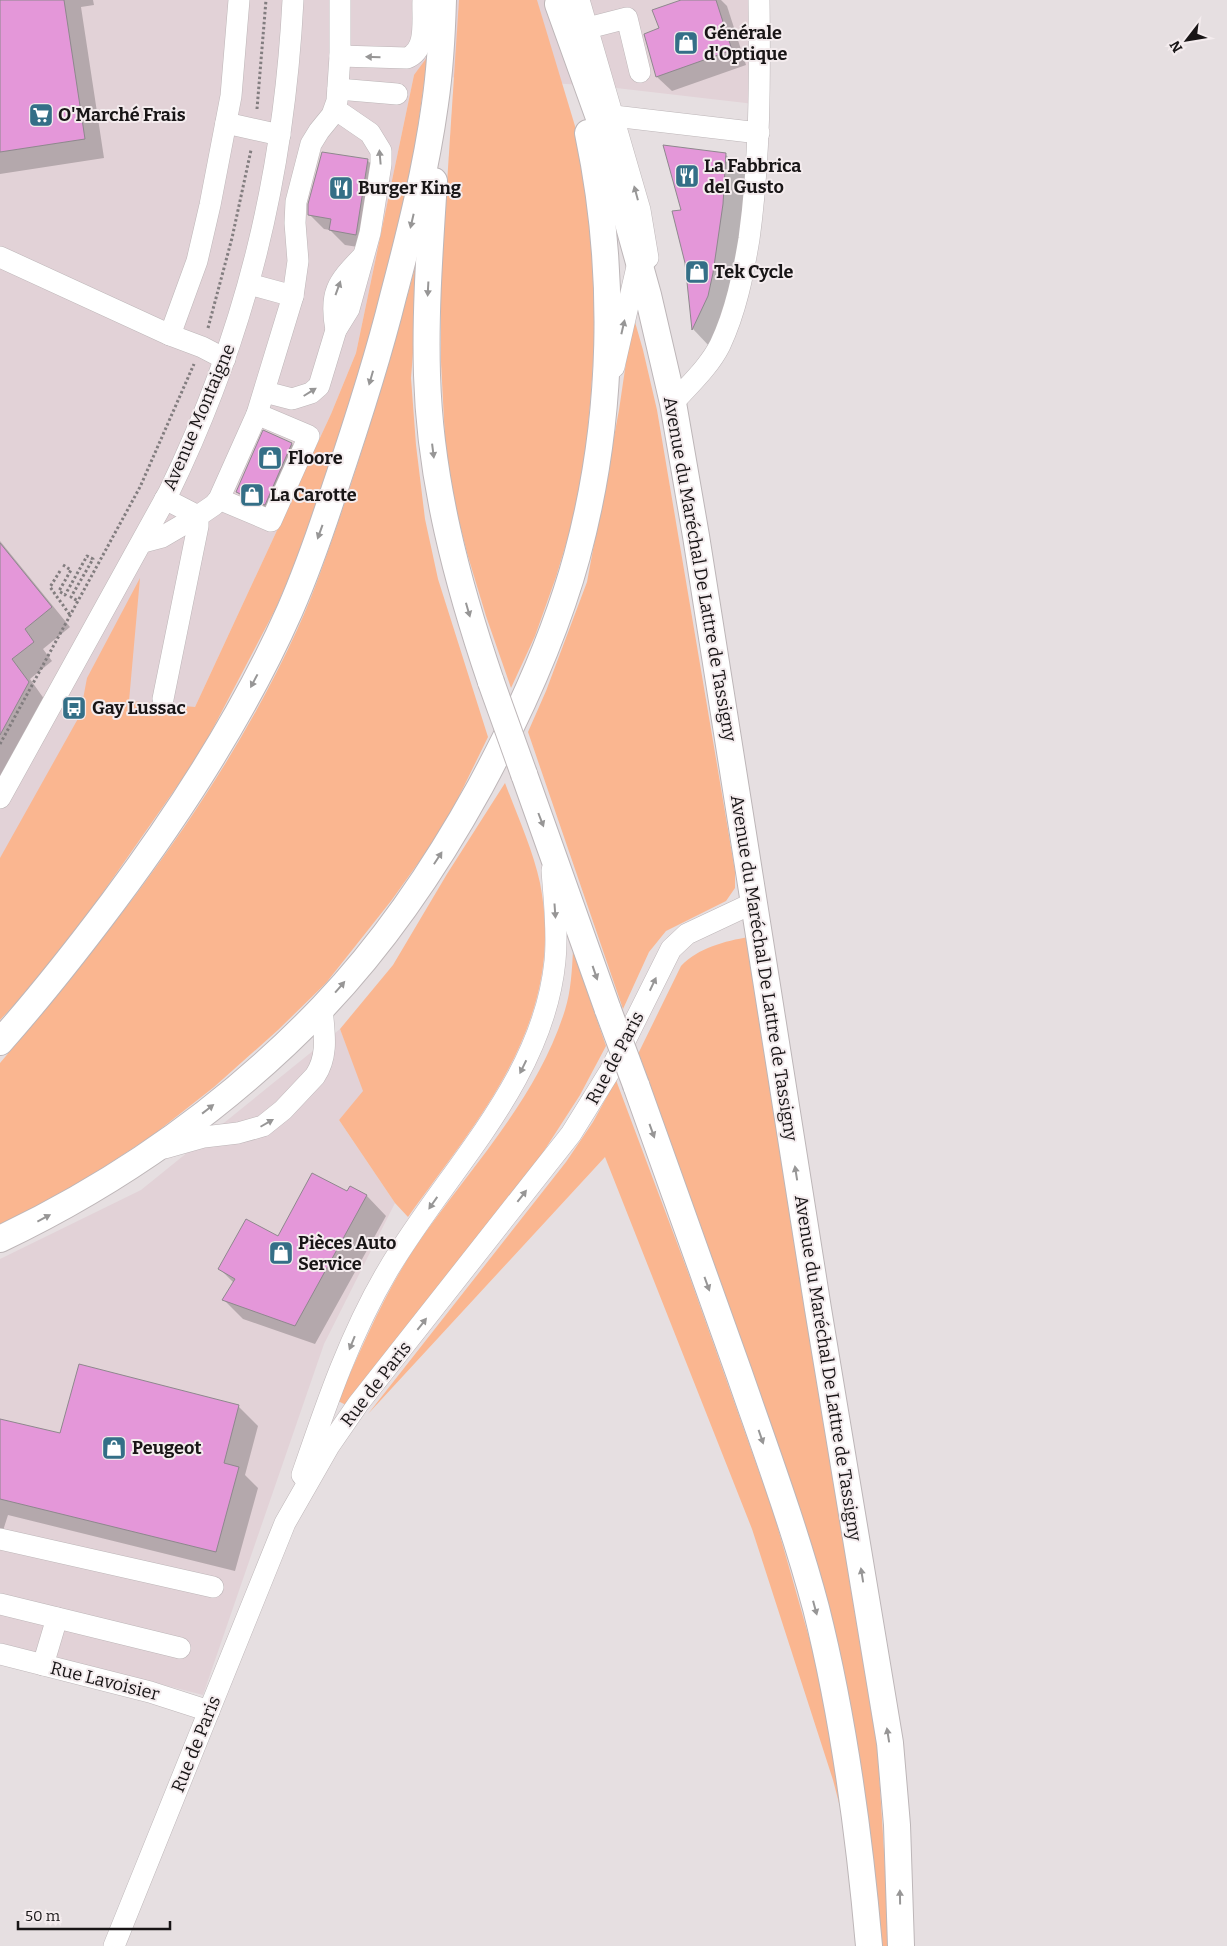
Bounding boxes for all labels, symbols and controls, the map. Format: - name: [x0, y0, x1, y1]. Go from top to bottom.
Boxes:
- north arrow: [1162, 15, 1212, 65]
- place label: Générale d'Optique: [704, 22, 787, 65]
- shop icon: Générale d'Optique: [673, 30, 699, 56]
- text: N: [1166, 37, 1186, 55]
- one-way arrow: [365, 53, 381, 61]
- supermarket icon: O'Marché Frais: [28, 102, 54, 128]
- place label: O'Marché Frais: [58, 104, 186, 126]
- one-way arrow: [376, 148, 384, 164]
- place label: La Fabbrica del Gusto: [704, 155, 801, 198]
- restaurant icon: La Fabbrica del Gusto: [674, 163, 700, 189]
- restaurant icon: Burger King: [328, 175, 354, 201]
- place label: Burger King: [358, 177, 462, 199]
- one-way arrow: [631, 186, 639, 201]
- one-way arrow: [408, 214, 416, 229]
- shop icon: Tek Cycle: [684, 259, 710, 285]
- place label: Tek Cycle: [714, 261, 794, 283]
- one-way arrow: [334, 280, 342, 295]
- one-way arrow: [424, 281, 432, 297]
- one-way arrow: [619, 320, 627, 335]
- street label: Avenue Montaigne: [158, 340, 240, 494]
- one-way arrow: [367, 371, 375, 386]
- one-way arrow: [304, 387, 317, 397]
- street label: Avenue du Maréchal De Lattre de Tassigny: [659, 395, 741, 744]
- one-way arrow: [429, 443, 437, 459]
- shop icon: Floore: [257, 445, 283, 471]
- place label: Floore: [288, 447, 343, 469]
- shop icon: La Carotte: [239, 482, 265, 508]
- place label: La Carotte: [270, 484, 357, 506]
- one-way arrow: [316, 525, 323, 540]
- one-way arrow: [464, 602, 472, 617]
- one-way arrow: [250, 674, 258, 688]
- bus stop icon: Gay Lussac: [61, 695, 87, 721]
- place label: Gay Lussac: [92, 697, 186, 719]
- street label: Avenue du Maréchal De Lattre de Tassigny: [726, 793, 802, 1143]
- one-way arrow: [537, 813, 545, 828]
- one-way arrow: [433, 851, 443, 864]
- one-way arrow: [551, 903, 559, 919]
- one-way arrow: [591, 966, 599, 981]
- one-way arrow: [649, 977, 657, 992]
- one-way arrow: [335, 981, 346, 994]
- street label: Rue de Paris: [581, 1008, 649, 1108]
- one-way arrow: [518, 1060, 527, 1075]
- one-way arrow: [201, 1104, 215, 1114]
- one-way arrow: [260, 1118, 273, 1127]
- one-way arrow: [649, 1123, 656, 1138]
- one-way arrow: [792, 1164, 800, 1180]
- one-way arrow: [517, 1190, 528, 1203]
- street label: Avenue du Maréchal De Lattre de Tassigny: [790, 1193, 866, 1543]
- one-way arrow: [428, 1196, 438, 1210]
- one-way arrow: [37, 1213, 50, 1222]
- place label: Pièces Auto Service: [298, 1232, 396, 1275]
- shop icon: Pièces Auto Service: [268, 1240, 294, 1266]
- one-way arrow: [704, 1276, 711, 1291]
- one-way arrow: [416, 1318, 427, 1331]
- one-way arrow: [347, 1336, 355, 1350]
- street label: Rue de Paris: [336, 1337, 416, 1431]
- one-way arrow: [758, 1429, 766, 1444]
- shop icon: Peugeot: [101, 1435, 127, 1461]
- place label: Peugeot: [132, 1437, 202, 1459]
- one-way arrow: [858, 1567, 866, 1583]
- one-way arrow: [812, 1601, 820, 1616]
- street label: Rue Lavoisier: [48, 1657, 162, 1705]
- street label: Rue de Paris: [167, 1693, 225, 1795]
- one-way arrow: [884, 1727, 892, 1743]
- one-way arrow: [896, 1889, 904, 1905]
- scale bar: [18, 1898, 170, 1930]
- text: 50 m: [25, 1907, 61, 1925]

